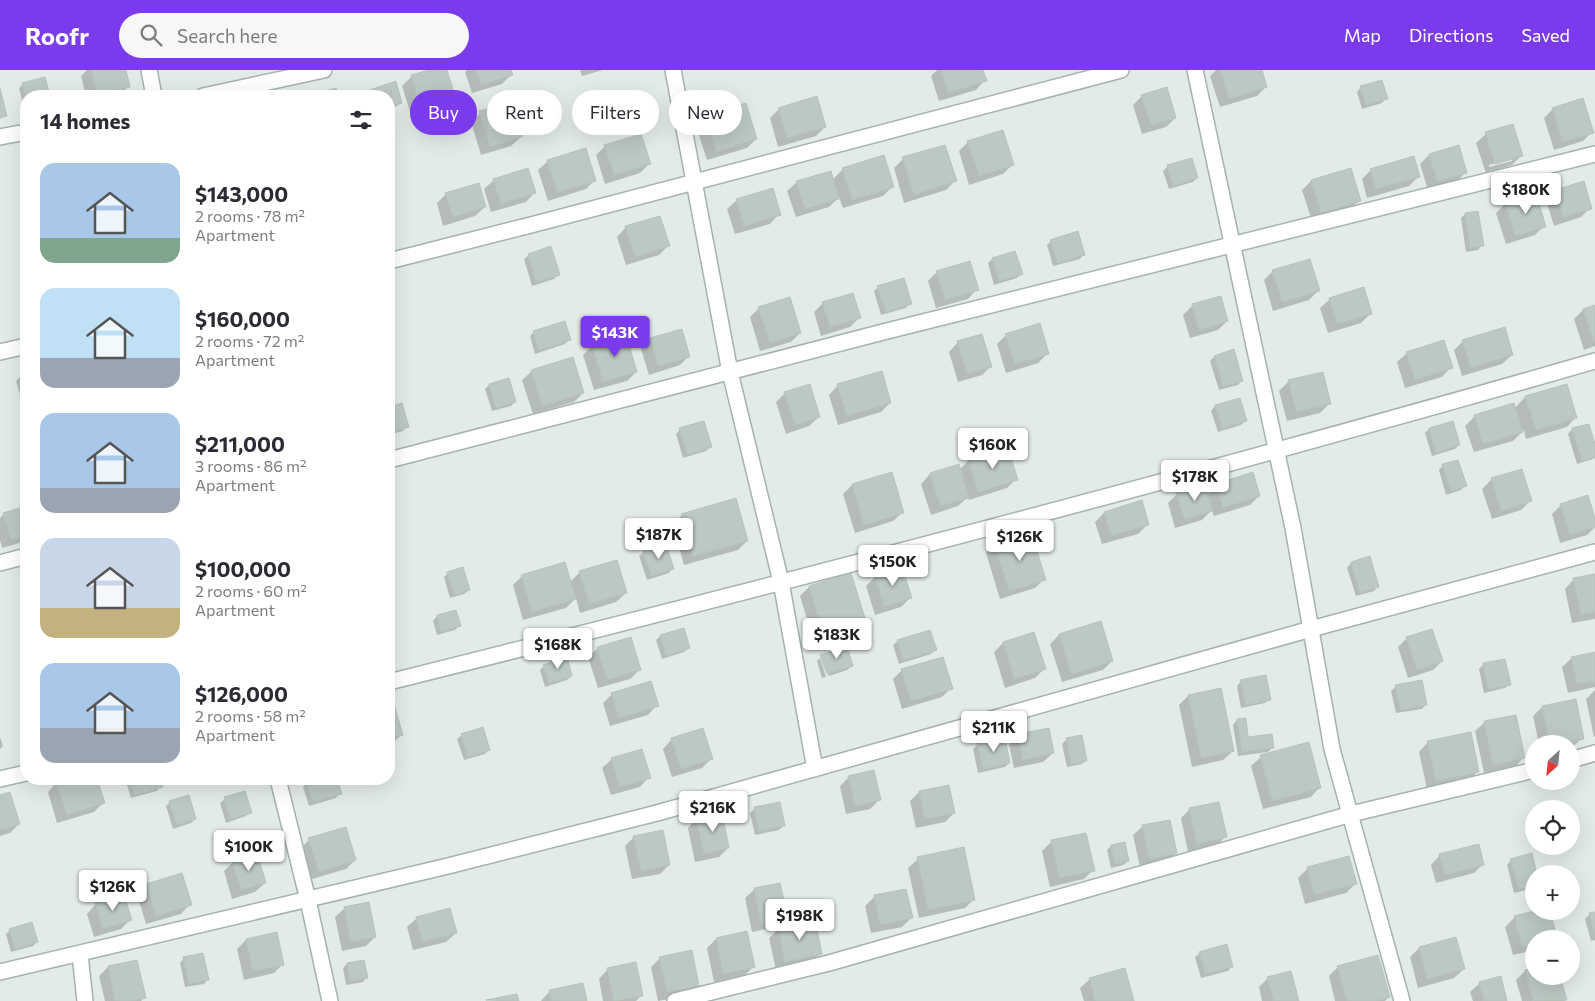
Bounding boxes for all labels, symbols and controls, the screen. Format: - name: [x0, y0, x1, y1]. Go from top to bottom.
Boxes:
- search box: [119, 13, 469, 58]
- text: Roofr: [25, 21, 89, 50]
- icon: search: [137, 21, 165, 49]
- text: Search here: [177, 24, 278, 47]
- text: Map: [1344, 24, 1381, 46]
- text: Directions: [1409, 24, 1493, 46]
- text: Saved: [1521, 24, 1570, 46]
- chip: Buy: [410, 90, 477, 135]
- chip: Rent: [487, 90, 562, 135]
- chip: Filters: [572, 90, 659, 135]
- chip: New: [669, 90, 742, 135]
- icon: filters: [347, 106, 375, 134]
- text: 14 homes: [40, 108, 130, 133]
- pin: $180K: [1491, 172, 1561, 215]
- text: $180K: [1502, 179, 1550, 198]
- text: $143,000: [195, 181, 288, 206]
- icon: home: [80, 183, 140, 243]
- text: 2 rooms · 78 m²: [195, 206, 305, 225]
- text: Apartment: [195, 225, 275, 244]
- text: $160,000: [195, 306, 290, 331]
- icon: home: [80, 308, 140, 368]
- pin: $143K: [580, 316, 650, 358]
- text: $143K: [592, 322, 638, 341]
- text: 2 rooms · 72 m²: [195, 331, 304, 350]
- text: Apartment: [195, 350, 275, 369]
- pin: $160K: [958, 428, 1028, 470]
- text: $211,000: [195, 431, 285, 456]
- icon: home: [80, 433, 140, 493]
- text: $160K: [969, 434, 1017, 453]
- text: 3 rooms · 86 m²: [195, 456, 306, 475]
- pin: $178K: [1160, 460, 1230, 502]
- text: $178K: [1172, 466, 1218, 485]
- text: Apartment: [195, 475, 275, 494]
- pin: $187K: [624, 518, 694, 560]
- pin: $126K: [985, 520, 1055, 562]
- text: $187K: [636, 524, 682, 543]
- text: $126K: [997, 526, 1043, 545]
- pin: $150K: [858, 544, 928, 587]
- text: $150K: [869, 551, 917, 570]
- text: $100,000: [195, 556, 291, 581]
- icon: home: [80, 558, 140, 618]
- text: 2 rooms · 60 m²: [195, 581, 307, 600]
- text: Apartment: [195, 600, 275, 619]
- pin: $183K: [802, 618, 872, 660]
- text: $183K: [814, 624, 860, 643]
- pin: $168K: [523, 628, 593, 670]
- text: $168K: [534, 634, 582, 653]
- text: $126,000: [195, 681, 288, 706]
- icon: home: [80, 683, 140, 743]
- text: 2 rooms · 58 m²: [195, 706, 306, 725]
- pin: $211K: [959, 710, 1029, 753]
- text: $211K: [972, 717, 1016, 736]
- text: Apartment: [195, 725, 275, 744]
- north arrow: [1525, 735, 1580, 790]
- map controls: [1525, 735, 1580, 985]
- pin: $216K: [678, 790, 748, 833]
- text: $216K: [690, 797, 736, 816]
- button: locate: [1525, 800, 1580, 855]
- pin: $100K: [214, 830, 284, 872]
- text: $100K: [225, 836, 273, 855]
- button: +: [1525, 865, 1580, 920]
- pin: $126K: [78, 870, 148, 912]
- text: $126K: [90, 876, 136, 895]
- pin: $198K: [765, 898, 835, 941]
- text: $198K: [776, 905, 824, 924]
- button: −: [1525, 930, 1580, 985]

